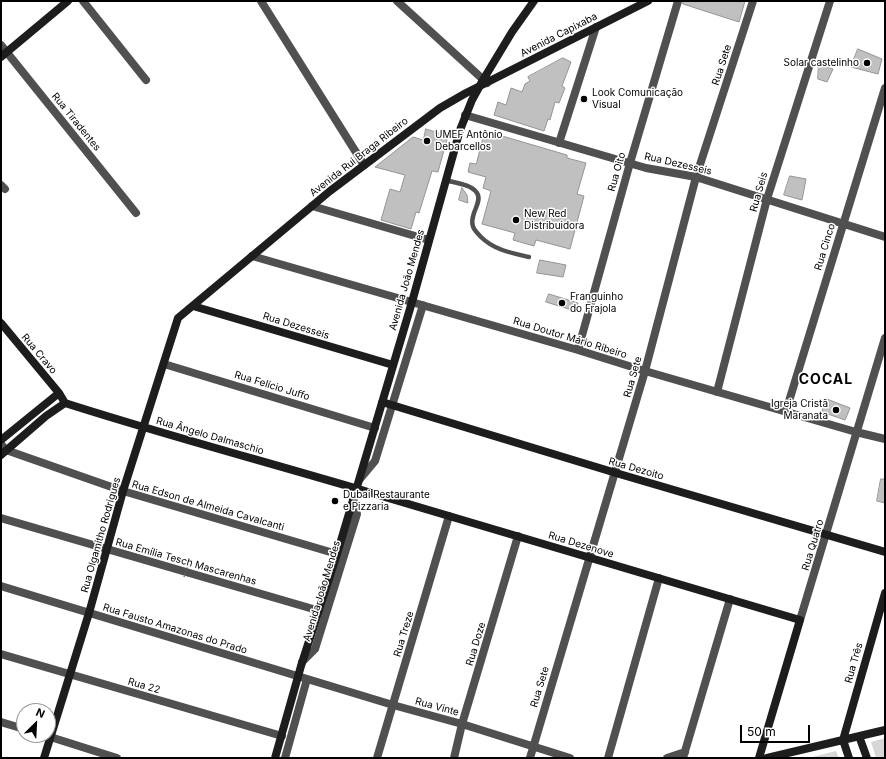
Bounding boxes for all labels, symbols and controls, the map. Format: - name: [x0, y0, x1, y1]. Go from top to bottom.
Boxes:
- street label: Avenida Capixaba: [519, 10, 599, 60]
- street label: Rua Sete: [710, 43, 734, 87]
- place label: Solar castelinho: [784, 57, 859, 69]
- marker: Solar castelinho: [862, 58, 872, 68]
- place label: Look Comunicação Visual: [592, 87, 683, 110]
- street label: Rua Tiradentes: [49, 91, 103, 153]
- marker: Look Comunicação Visual: [579, 94, 589, 104]
- street label: Avenida Rui Braga Ribeiro: [308, 115, 410, 199]
- place label: UMEF Antônio Debarcellos: [435, 129, 503, 152]
- marker: UMEF Antônio Debarcellos: [422, 136, 432, 146]
- street label: Rua Dezesseis: [643, 150, 713, 178]
- street label: Rua Oito: [606, 151, 628, 193]
- street label: Rua Seis: [748, 171, 770, 213]
- place label: New Red Distribuidora: [524, 208, 584, 232]
- marker: New Red Distribuidora: [511, 215, 521, 225]
- street label: Rua Cinco: [812, 222, 838, 272]
- street label: Avenida João Mendes: [387, 228, 427, 332]
- place label: Franguinho do Frajola: [570, 291, 623, 314]
- marker: Franguinho do Frajola: [557, 298, 567, 308]
- street label: Rua Dezesseis: [261, 310, 331, 342]
- street label: Rua Doutor Mário Ribeiro: [512, 315, 628, 361]
- street label: Rua Cravo: [19, 331, 59, 377]
- street label: Rua Sete: [621, 355, 645, 399]
- street label: Rua Felício Juffo: [233, 369, 311, 403]
- district label: COCAL: [799, 372, 853, 388]
- place label: Igreja Cristã Maranata: [771, 398, 828, 422]
- marker: Igreja Cristã Maranata: [831, 405, 841, 415]
- street label: Rua Ângelo Dalmaschio: [155, 415, 265, 457]
- street label: Rua Dezoito: [607, 455, 665, 483]
- street label: Rua Olgamitho Rodrigues: [79, 476, 123, 594]
- street label: Rua Edson de Almeida Cavalcanti: [130, 478, 286, 534]
- place label: Dubai Restaurante e Pizzaria: [343, 489, 430, 512]
- marker: Dubai Restaurante e Pizzaria: [330, 496, 340, 506]
- street label: Rua Quatro: [800, 518, 826, 572]
- street label: Rua Dezenove: [547, 529, 615, 561]
- street label: Rua Emília Tesch Mascarenhas: [114, 536, 258, 588]
- street label: Avenida João Mendes: [301, 539, 343, 643]
- street label: Rua Fausto Amazonas do Prado: [101, 601, 249, 657]
- street label: Rua Treze: [391, 610, 417, 658]
- street label: Rua Doze: [464, 621, 488, 667]
- street label: Rua Três: [843, 641, 865, 685]
- street label: Rua Sete: [528, 665, 552, 709]
- street label: Rua 22: [126, 676, 162, 696]
- street label: Rua Vinte: [414, 695, 460, 719]
- north arrow: [16, 703, 56, 743]
- text: N: [34, 705, 47, 721]
- scale bar: [742, 717, 812, 743]
- text: 50 m: [747, 724, 776, 739]

